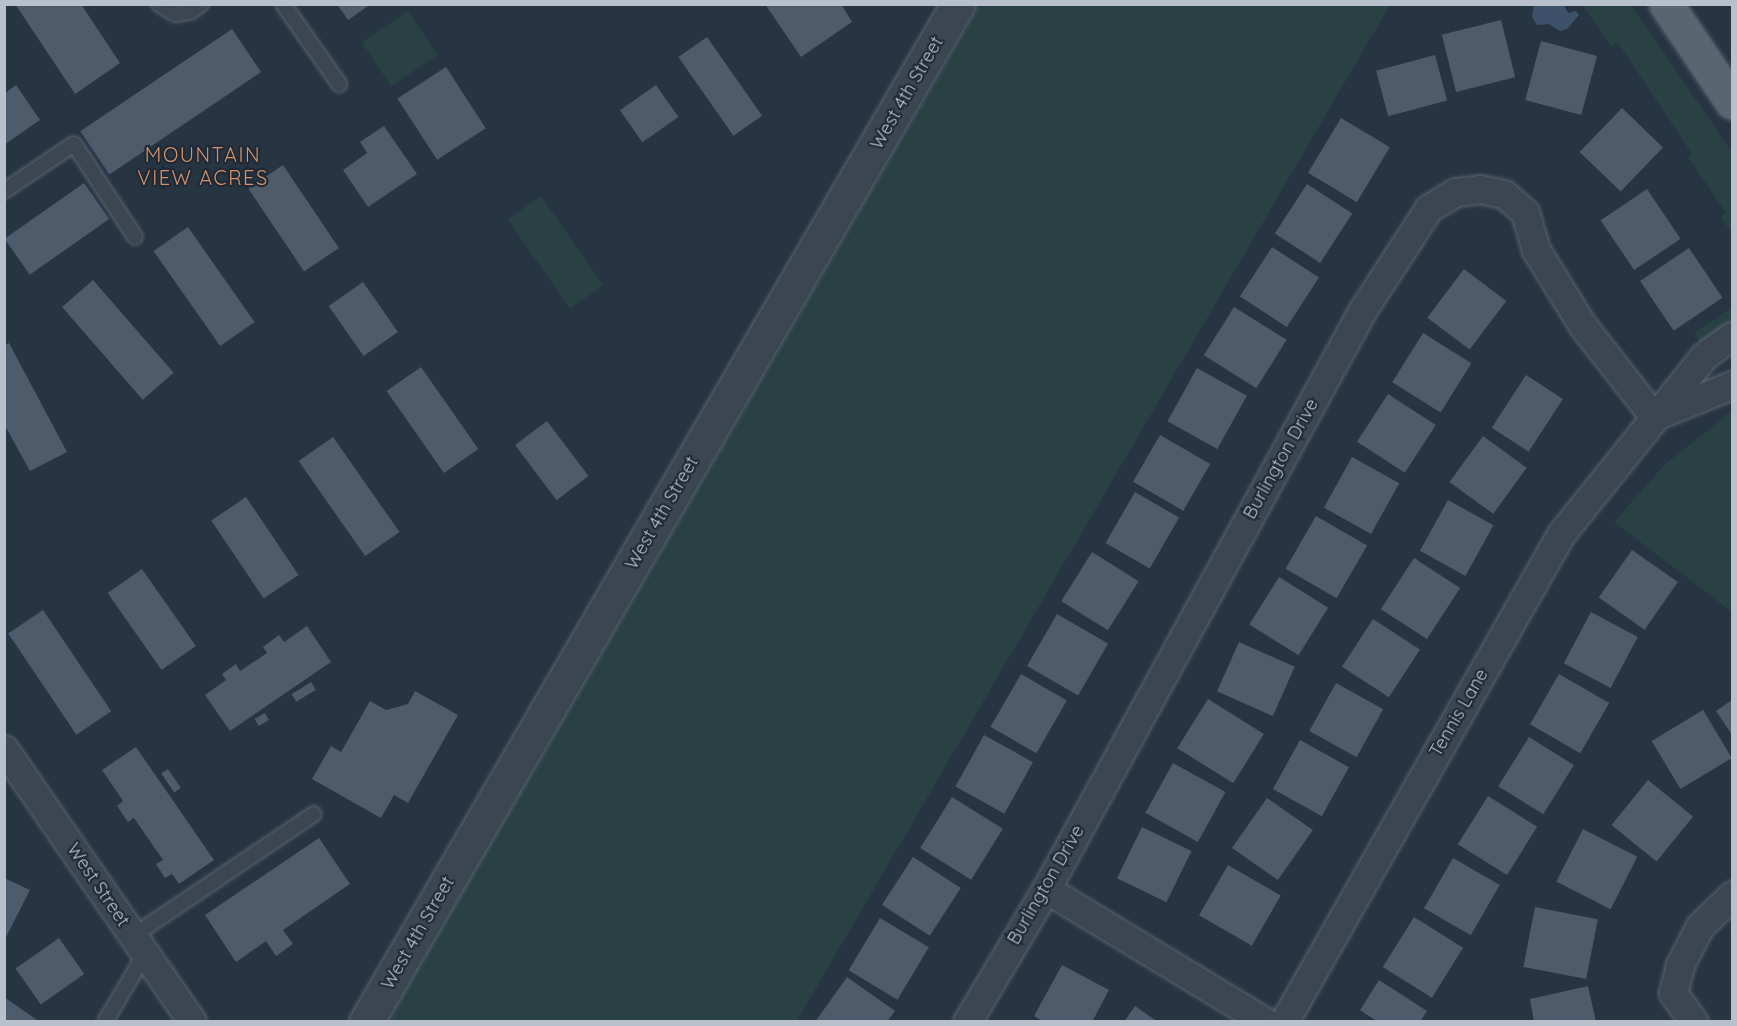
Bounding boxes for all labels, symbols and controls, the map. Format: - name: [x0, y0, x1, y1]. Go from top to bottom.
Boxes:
- street label: West 4th Street: [866, 33, 948, 153]
- district label: MOUNTAIN VIEW ACRES: [137, 143, 269, 190]
- street label: Burlington Drive: [1239, 395, 1323, 523]
- street label: West 4th Street: [621, 453, 703, 573]
- street label: Tennis Lane: [1425, 665, 1493, 761]
- street label: Burlington Drive: [1003, 822, 1089, 948]
- street label: West Street: [62, 839, 134, 931]
- street label: West 4th Street: [377, 873, 459, 993]

